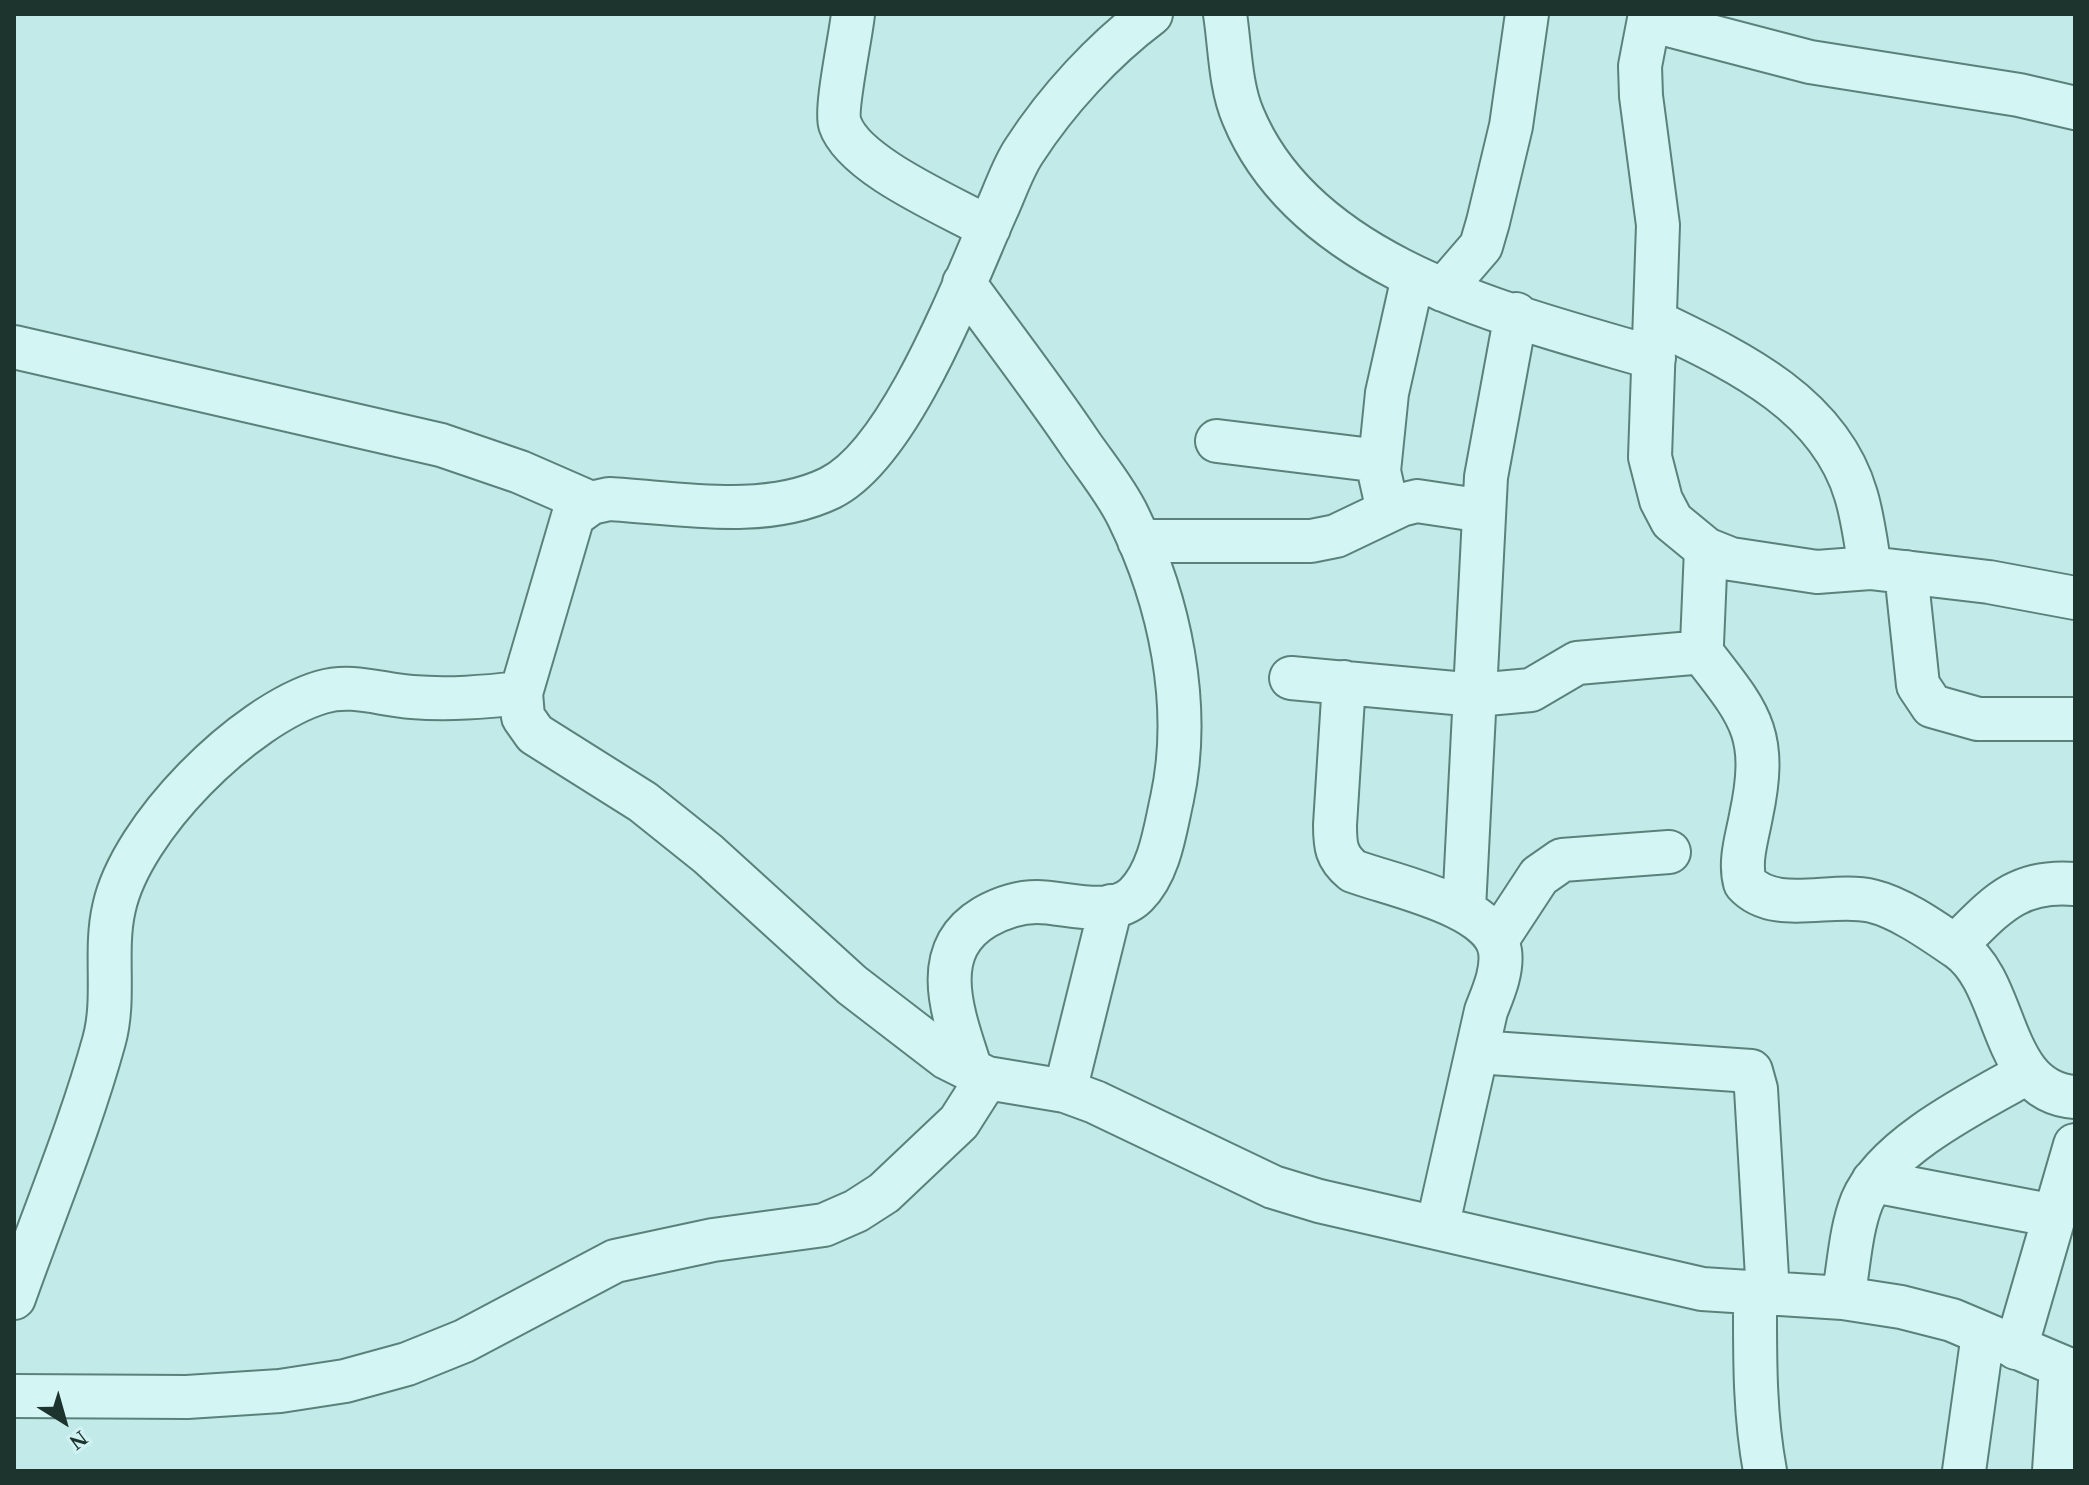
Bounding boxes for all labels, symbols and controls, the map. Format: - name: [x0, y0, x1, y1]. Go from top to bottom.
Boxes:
- north arrow: [24, 1381, 104, 1461]
- text: N: [65, 1426, 93, 1455]

